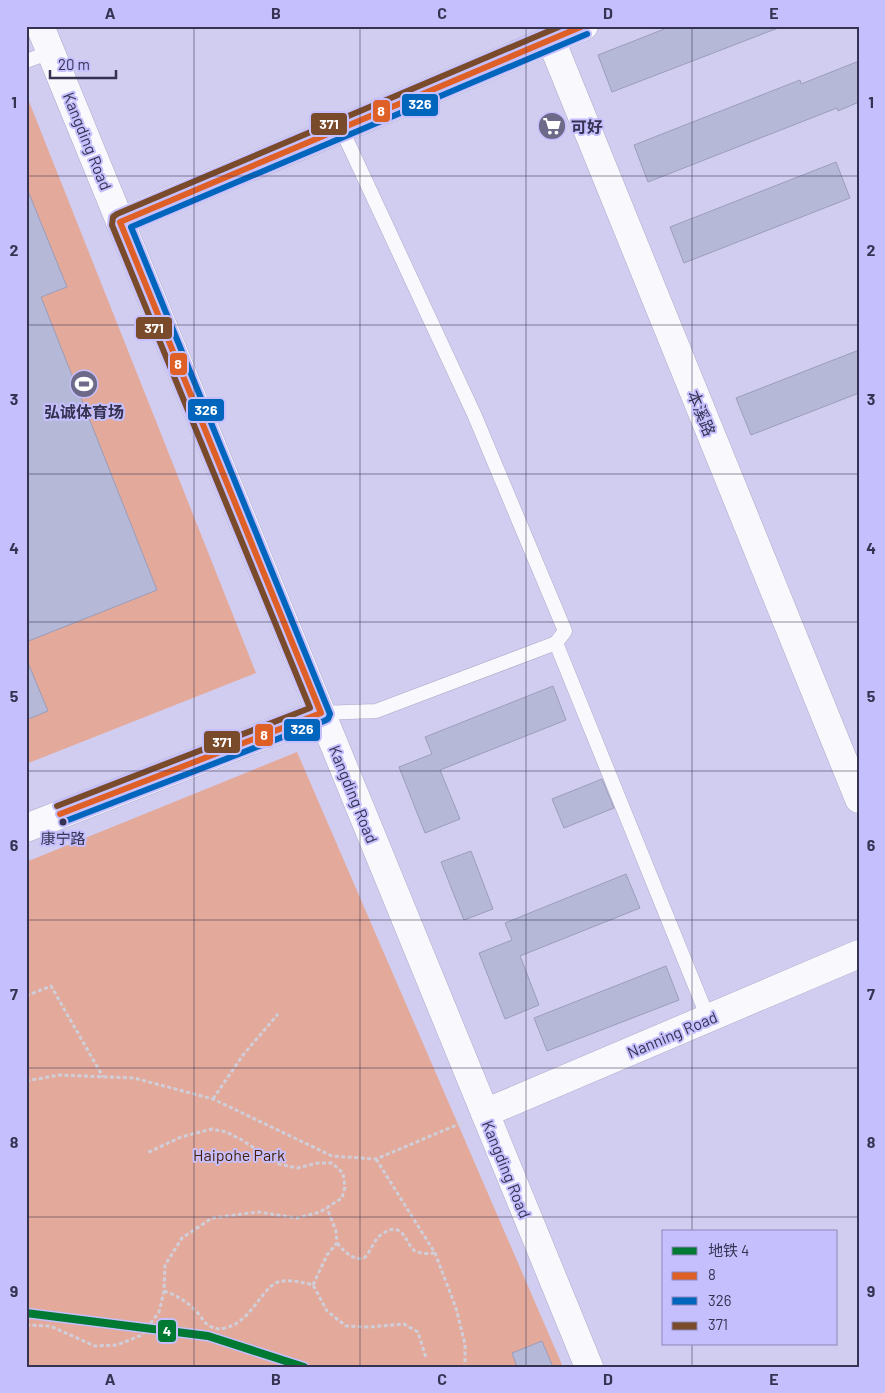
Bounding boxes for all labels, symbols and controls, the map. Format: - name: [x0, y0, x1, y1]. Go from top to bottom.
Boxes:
- text: A: [105, 3, 116, 22]
- text: B: [271, 3, 281, 22]
- text: C: [437, 3, 447, 22]
- text: D: [603, 3, 613, 22]
- text: E: [769, 3, 779, 22]
- scale bar: [50, 48, 116, 80]
- text: 20 m: [58, 55, 90, 73]
- street label: Kangding Road: [60, 89, 116, 193]
- text: 1: [11, 92, 17, 111]
- text: 1: [868, 92, 874, 111]
- line badge: 326: [401, 93, 439, 117]
- text: 326: [409, 95, 432, 112]
- line badge: 8: [372, 99, 391, 123]
- text: 8: [377, 102, 385, 119]
- supermarket icon: 可好: [537, 111, 567, 141]
- line badge: 371: [310, 112, 348, 136]
- text: 371: [319, 115, 339, 132]
- place label: 可好: [571, 117, 603, 136]
- text: 2: [10, 240, 19, 259]
- text: 2: [867, 240, 876, 259]
- line badge: 371: [135, 316, 173, 340]
- text: 371: [144, 319, 164, 336]
- line badge: 8: [169, 352, 188, 376]
- text: 8: [174, 355, 182, 372]
- sports icon: 弘诚体育场: [69, 369, 99, 399]
- street label: 本溪路: [684, 387, 720, 439]
- text: 3: [10, 389, 18, 408]
- text: 3: [867, 389, 875, 408]
- line badge: 326: [187, 398, 225, 422]
- text: 326: [195, 401, 218, 418]
- place label: 弘诚体育场: [44, 402, 124, 421]
- text: 4: [9, 538, 19, 557]
- text: 4: [866, 538, 876, 557]
- text: 5: [10, 686, 19, 705]
- text: 5: [867, 686, 876, 705]
- line badge: 326: [283, 718, 321, 742]
- text: 326: [291, 720, 314, 737]
- line badge: 8: [254, 723, 274, 747]
- text: 8: [260, 726, 268, 743]
- line badge: 371: [203, 730, 241, 754]
- text: 371: [212, 733, 232, 750]
- street label: Kangding Road: [326, 742, 382, 846]
- marker: 康宁路: [58, 817, 68, 827]
- place label: 康宁路: [40, 829, 86, 847]
- text: 6: [10, 835, 19, 854]
- text: 6: [867, 835, 876, 854]
- text: 7: [10, 984, 18, 1003]
- text: 7: [867, 984, 875, 1003]
- street label: Nanning Road: [624, 1006, 720, 1062]
- street label: Kangding Road: [479, 1117, 535, 1221]
- text: 8: [10, 1132, 19, 1151]
- text: 8: [867, 1132, 876, 1151]
- park label: Haipohe Park: [193, 1145, 285, 1164]
- legend: [662, 1230, 838, 1346]
- text: 地铁 4: [708, 1241, 749, 1259]
- text: 8: [708, 1265, 716, 1283]
- text: 9: [10, 1281, 18, 1300]
- text: 9: [867, 1281, 875, 1300]
- text: 326: [708, 1291, 732, 1309]
- text: 371: [708, 1315, 728, 1333]
- line badge: 4: [157, 1319, 177, 1343]
- text: 4: [163, 1322, 171, 1339]
- text: A: [105, 1369, 116, 1388]
- text: B: [271, 1369, 281, 1388]
- text: C: [437, 1369, 447, 1388]
- text: D: [603, 1369, 613, 1388]
- text: E: [769, 1369, 779, 1388]

